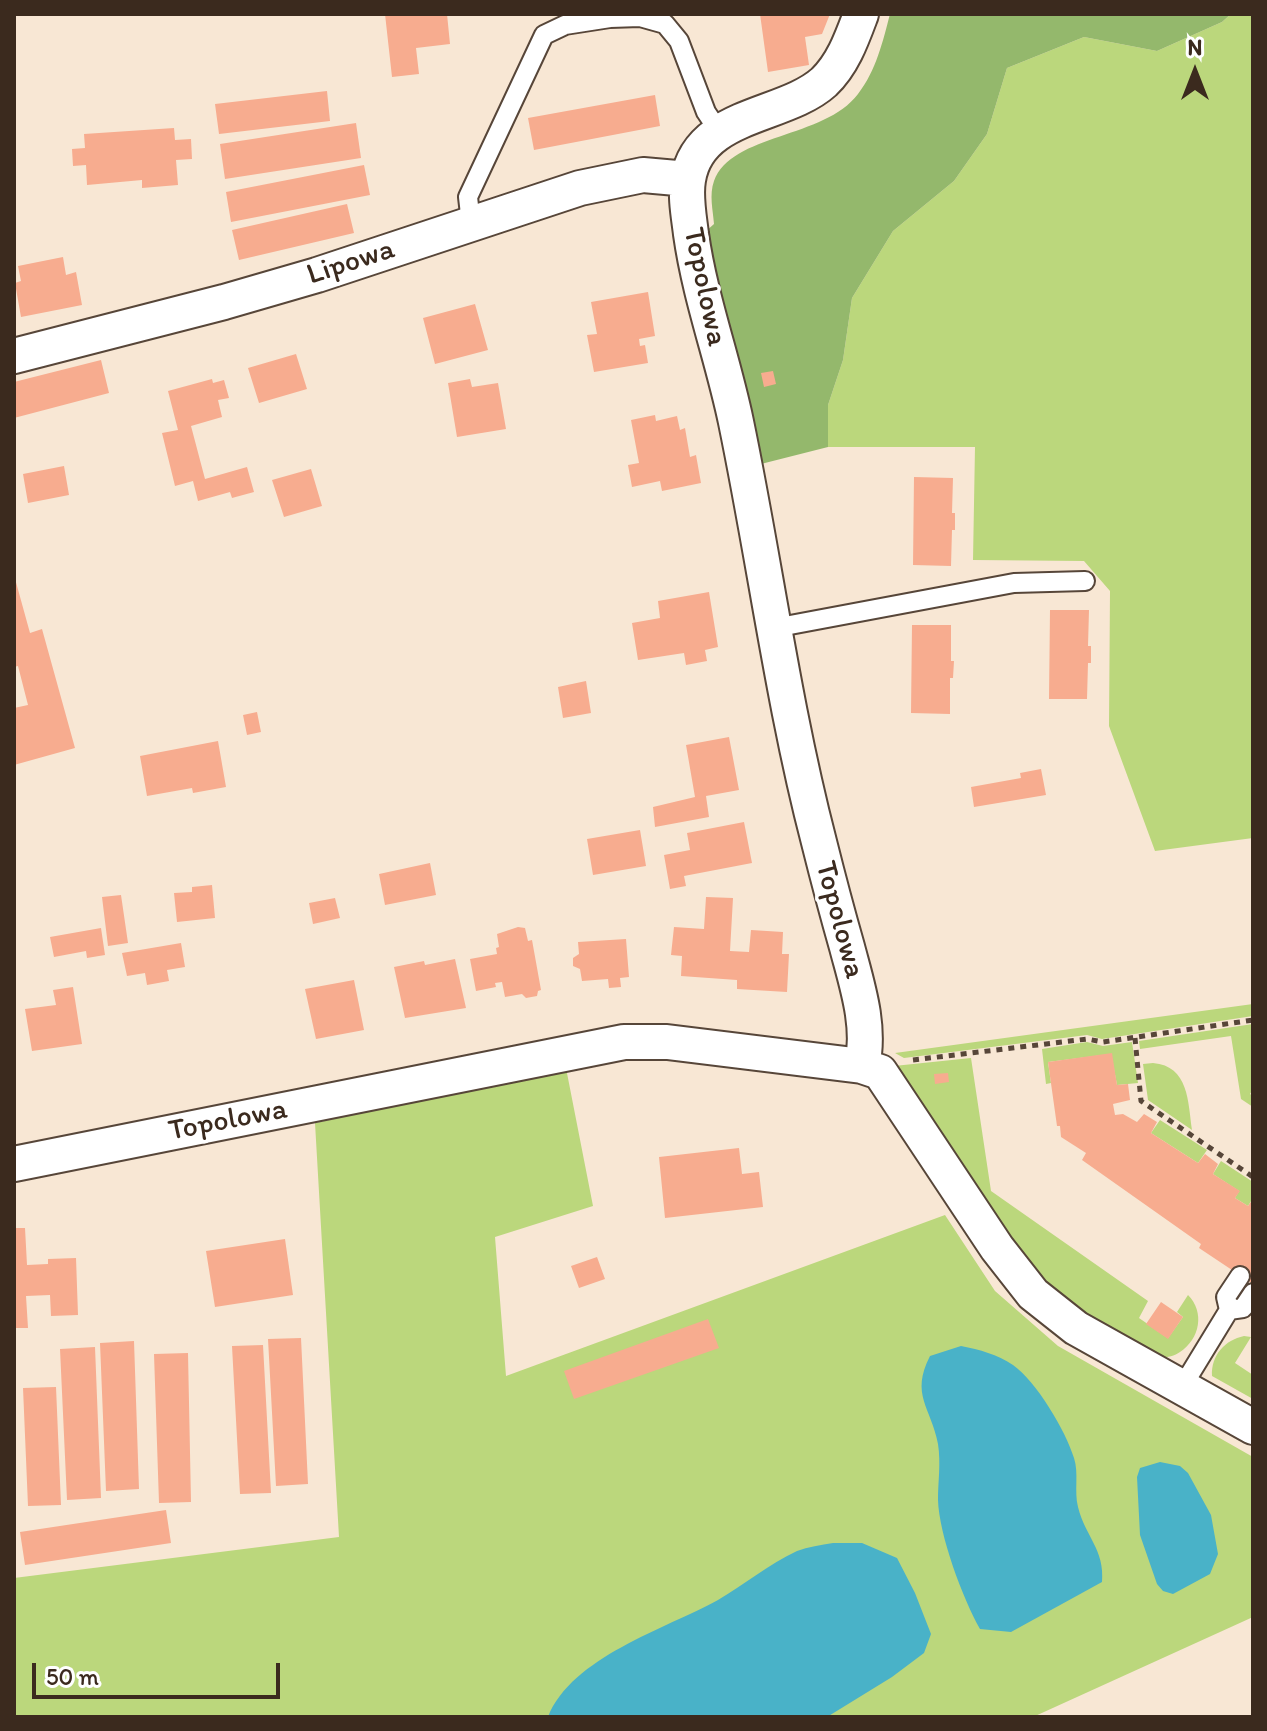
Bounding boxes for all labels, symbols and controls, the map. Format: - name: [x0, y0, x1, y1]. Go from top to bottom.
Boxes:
- north arrow: [1155, 32, 1235, 112]
- text: N: [1188, 34, 1202, 61]
- street label: Topolowa: [674, 225, 734, 349]
- street label: Lipowa: [303, 232, 399, 294]
- street label: Topolowa: [806, 857, 872, 983]
- street label: Topolowa: [166, 1092, 290, 1150]
- scale bar: [36, 1647, 284, 1697]
- text: 50 m: [46, 1662, 99, 1691]

